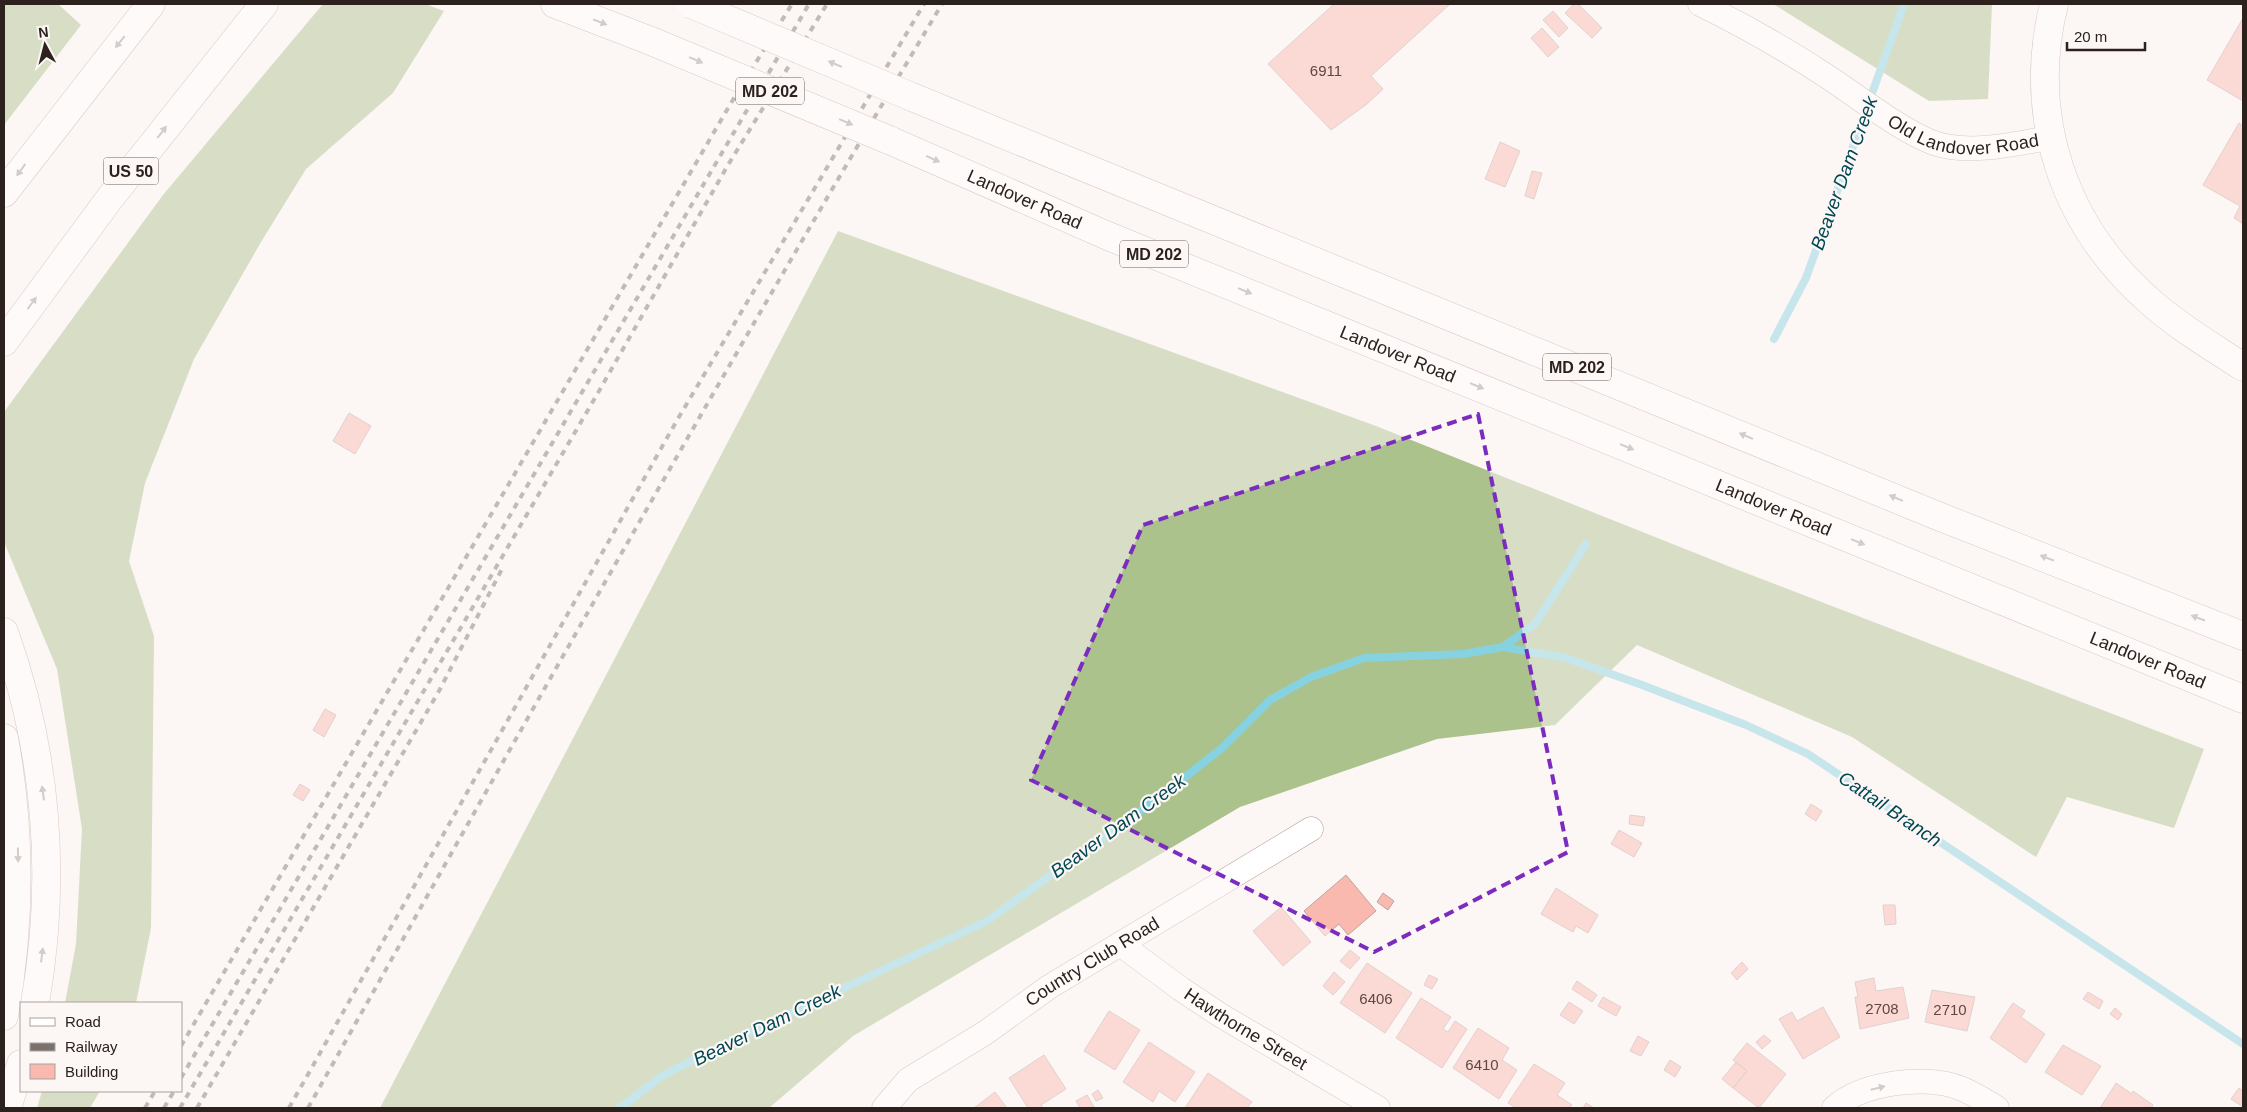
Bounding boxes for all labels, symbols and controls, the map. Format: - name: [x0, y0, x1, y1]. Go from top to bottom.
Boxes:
- one-way arrow: [593, 18, 607, 26]
- north arrow: [20, 20, 70, 70]
- scale bar: [2067, 20, 2144, 52]
- text: N: [37, 24, 49, 41]
- text: 20 m: [2074, 28, 2107, 45]
- one-way arrow: [115, 35, 126, 48]
- one-way arrow: [689, 56, 704, 64]
- one-way arrow: [828, 60, 842, 68]
- house number: 6911: [1310, 62, 1342, 79]
- road number: MD 202: [736, 78, 804, 104]
- water label: Beaver Dam Creek: [1807, 92, 1882, 253]
- street label: Old Landover Road: [1884, 111, 2040, 158]
- one-way arrow: [839, 119, 853, 127]
- one-way arrow: [157, 126, 168, 139]
- one-way arrow: [926, 156, 940, 164]
- road number: US 50: [104, 158, 158, 185]
- one-way arrow: [15, 163, 26, 176]
- street label: Landover Road: [964, 166, 1085, 233]
- road number: MD 202: [1120, 240, 1188, 268]
- one-way arrow: [1238, 287, 1253, 295]
- one-way arrow: [27, 296, 37, 310]
- street label: Landover Road: [1337, 322, 1458, 387]
- road number: MD 202: [1543, 354, 1611, 381]
- one-way arrow: [1470, 382, 1484, 390]
- one-way arrow: [1739, 431, 1753, 439]
- one-way arrow: [1620, 444, 1634, 452]
- street label: Landover Road: [1713, 475, 1834, 540]
- one-way arrow: [1889, 494, 1903, 502]
- one-way arrow: [1851, 539, 1866, 546]
- one-way arrow: [2039, 554, 2054, 562]
- one-way arrow: [2190, 614, 2205, 622]
- street label: Landover Road: [2087, 628, 2208, 693]
- water label: Cattail Branch: [1835, 767, 1945, 851]
- water label: Beaver Dam Creek: [1046, 769, 1191, 882]
- one-way arrow: [38, 785, 46, 801]
- one-way arrow: [14, 848, 22, 864]
- street label: Country Club Road: [1022, 913, 1163, 1011]
- one-way arrow: [38, 947, 46, 963]
- water label: Beaver Dam Creek: [690, 979, 846, 1070]
- street label: Hawthorne Street: [1181, 984, 1311, 1074]
- house number: 6406: [1359, 990, 1393, 1007]
- house number: 2708: [1865, 1000, 1899, 1017]
- house number: 2710: [1933, 1001, 1967, 1018]
- legend: [20, 1002, 182, 1092]
- text: Road: [65, 1013, 101, 1030]
- text: Railway: [65, 1038, 118, 1055]
- house number: 6410: [1465, 1056, 1499, 1073]
- text: Building: [65, 1063, 118, 1080]
- one-way arrow: [1870, 1084, 1885, 1092]

